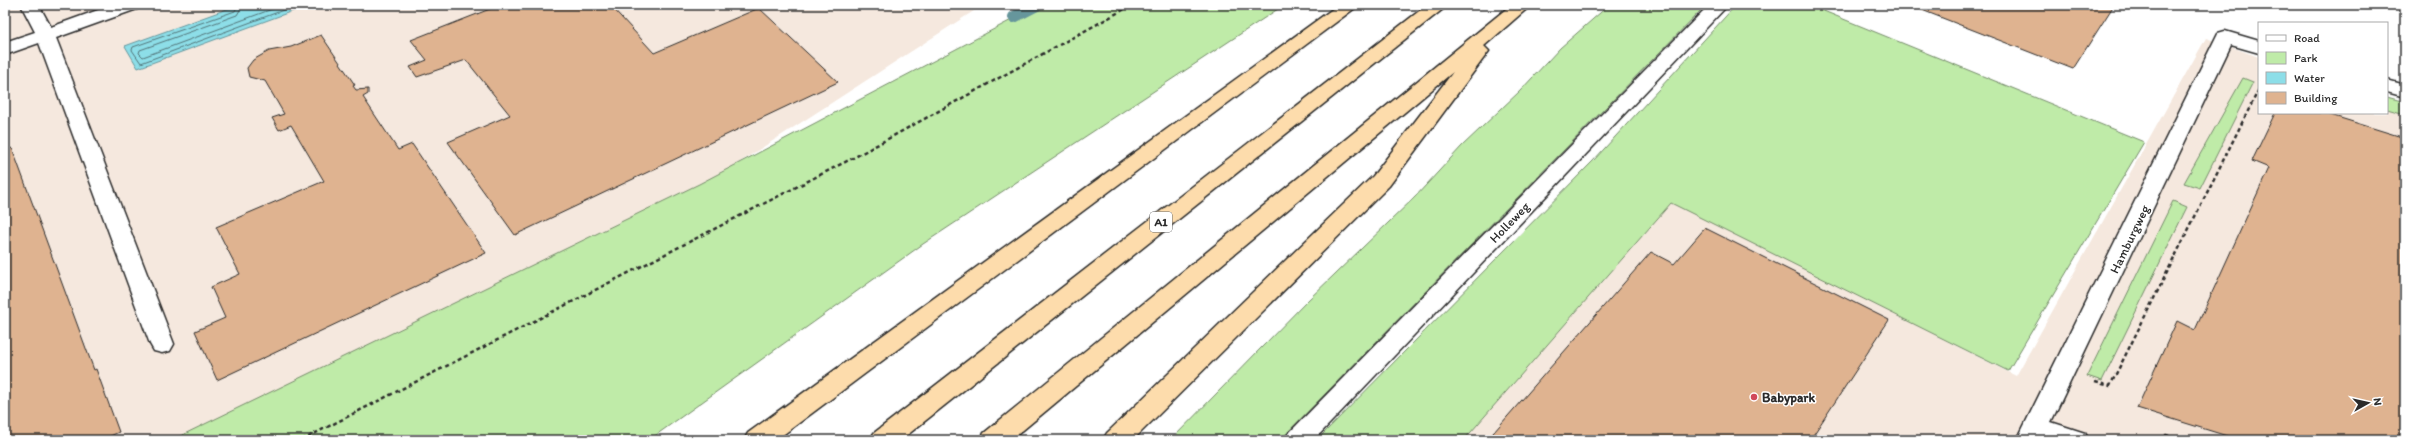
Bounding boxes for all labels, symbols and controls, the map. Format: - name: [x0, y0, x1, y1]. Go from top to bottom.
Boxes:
- legend: [2258, 22, 2388, 114]
- text: Road: [2294, 31, 2320, 45]
- text: Park: [2294, 51, 2318, 65]
- text: Water: [2294, 71, 2325, 85]
- text: Building: [2294, 91, 2338, 105]
- street label: Holleweg: [1486, 199, 1533, 246]
- street label: Hamburgweg: [2106, 202, 2153, 276]
- road number: A1: [1150, 212, 1172, 232]
- north arrow: [2348, 383, 2388, 423]
- place label: Babypark: [1762, 390, 1815, 406]
- marker: Babypark: [1749, 392, 1759, 402]
- text: N: [2370, 397, 2384, 406]

